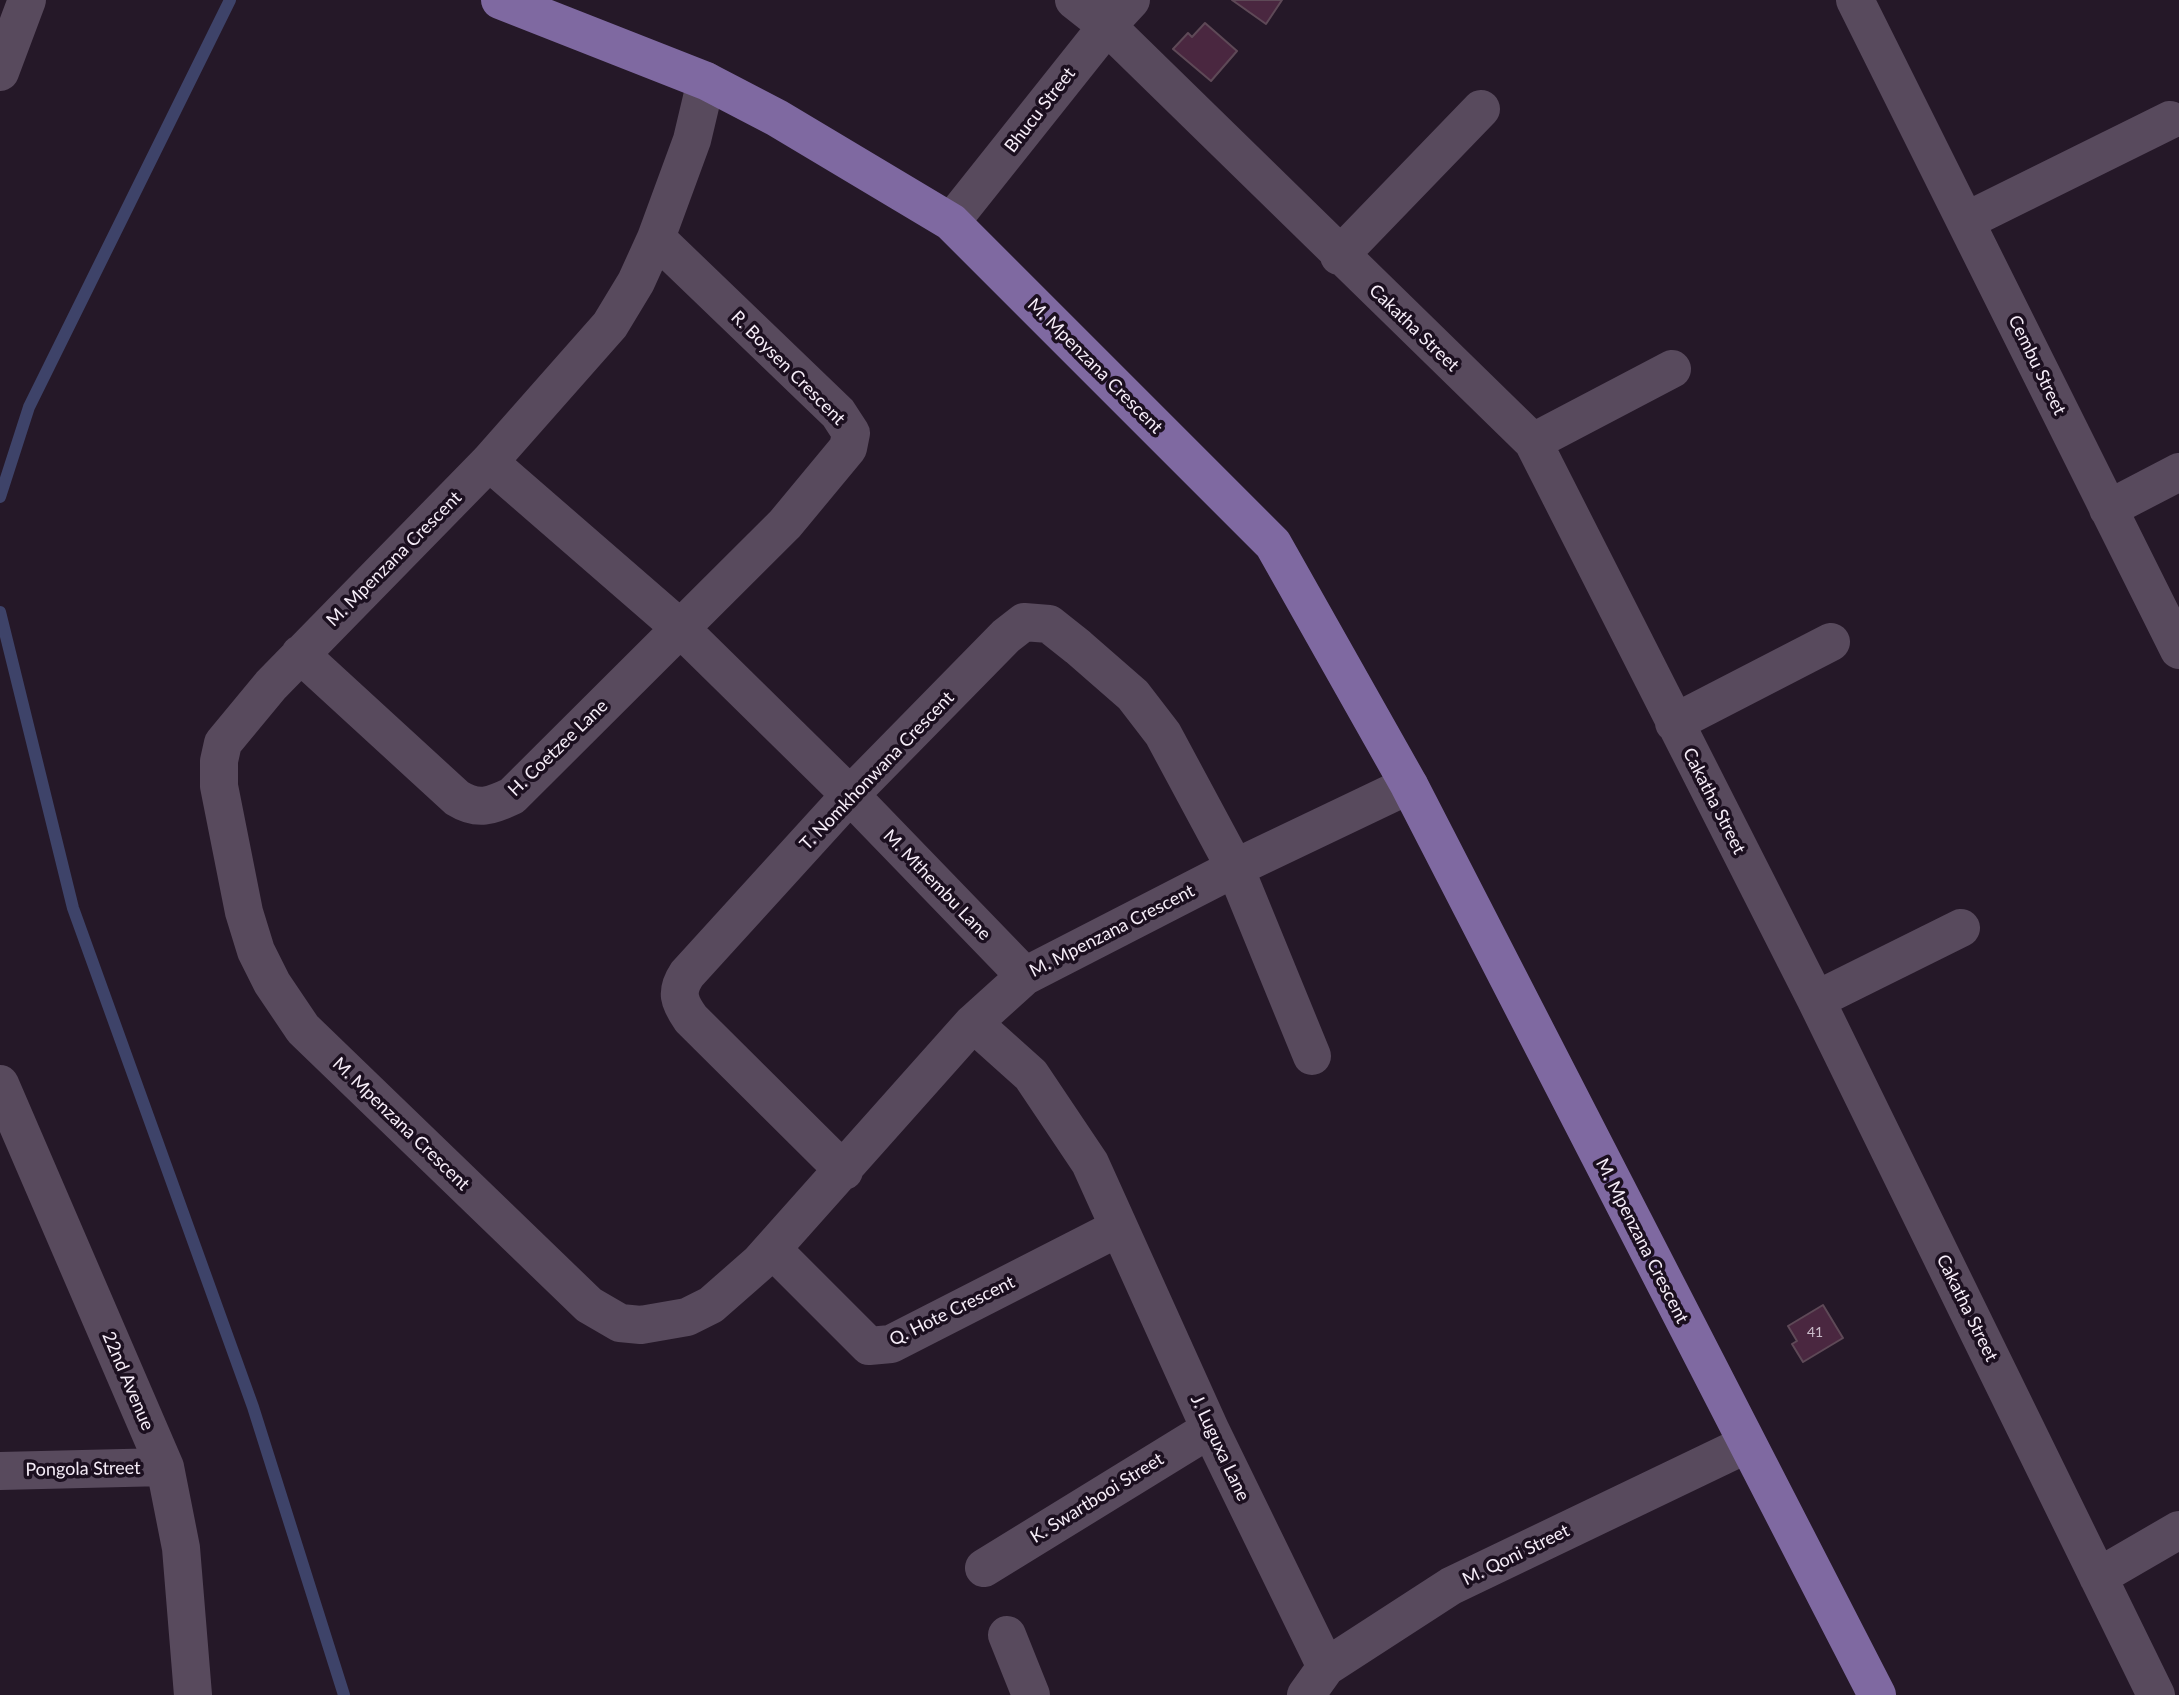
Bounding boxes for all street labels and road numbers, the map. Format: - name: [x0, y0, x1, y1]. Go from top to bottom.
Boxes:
- street label: Bhucu Street: [1000, 63, 1080, 157]
- street label: Cakatha Street: [1365, 280, 1463, 376]
- street label: M. Mpenzana Crescent: [1023, 294, 1167, 438]
- street label: R. Boysen Crescent: [726, 306, 850, 430]
- street label: Cembu Street: [2004, 312, 2070, 418]
- street label: M. Mpenzana Crescent: [322, 487, 466, 631]
- street label: T. Nomkhonwana Crescent: [795, 687, 959, 855]
- street label: H. Coetzee Lane: [504, 695, 612, 801]
- street label: Cakatha Street: [1678, 744, 1750, 858]
- street label: M. Mthembu Lane: [879, 825, 995, 945]
- street label: M. Mpenzana Crescent: [1026, 880, 1198, 982]
- street label: M. Mpenzana Crescent: [328, 1053, 474, 1195]
- street label: M. Mpenzana Crescent: [1591, 1155, 1693, 1327]
- street label: Cakatha Street: [1932, 1251, 2002, 1365]
- street label: Q. Hote Crescent: [886, 1271, 1018, 1351]
- street label: 22nd Avenue: [98, 1328, 158, 1434]
- street label: J. Luguxa Lane: [1186, 1391, 1254, 1505]
- street label: K. Swartbooi Street: [1026, 1448, 1168, 1548]
- street label: Pongola Street: [25, 1457, 141, 1481]
- street label: M. Qoni Street: [1459, 1520, 1573, 1590]

